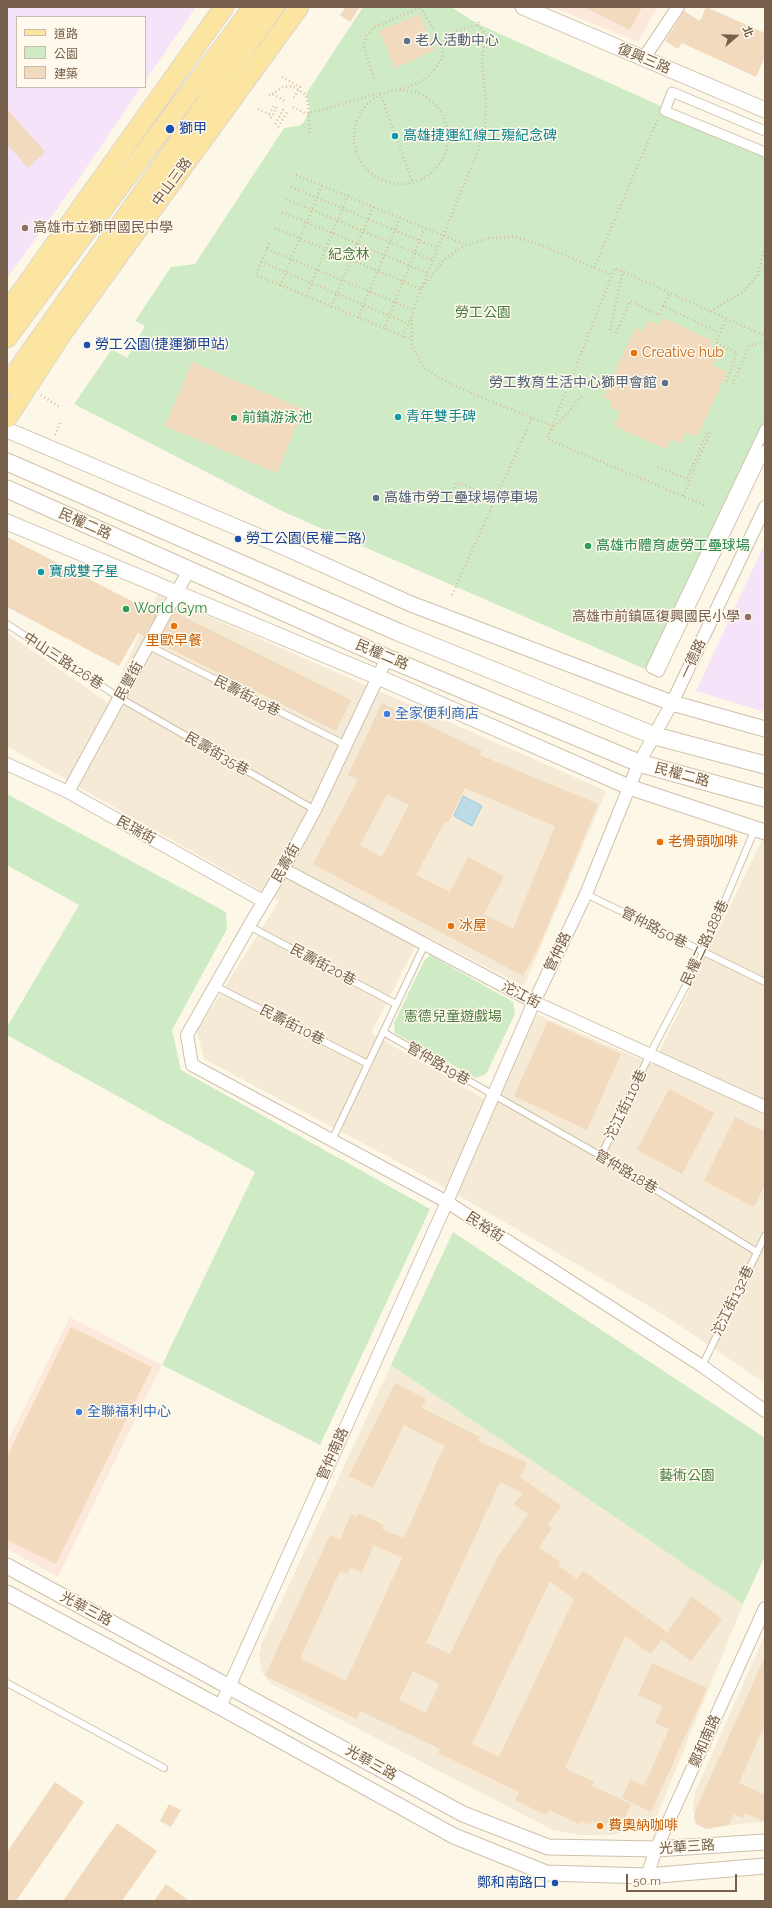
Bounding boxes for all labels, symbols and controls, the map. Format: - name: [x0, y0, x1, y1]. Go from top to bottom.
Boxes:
- legend: [16, 16, 146, 88]
- north arrow: [716, 16, 756, 56]
- text: 北: [740, 24, 756, 39]
- text: 道路: [54, 27, 78, 41]
- place label: 老人活動中心: [415, 33, 499, 49]
- marker: 老人活動中心: [402, 36, 412, 46]
- street label: 復興三路: [615, 40, 673, 78]
- text: 公園: [54, 47, 78, 61]
- text: 建築: [54, 67, 78, 81]
- place label: 獅甲: [179, 121, 207, 137]
- marker: 獅甲: [164, 123, 176, 135]
- place label: 高雄捷運紅線工殤紀念碑: [403, 128, 557, 144]
- marker: 高雄捷運紅線工殤紀念碑: [390, 131, 400, 141]
- street label: 中山三路: [149, 154, 195, 210]
- place label: 高雄市立獅甲國民中學: [33, 220, 173, 236]
- marker: 高雄市立獅甲國民中學: [20, 223, 30, 233]
- park label: 紀念林: [328, 247, 370, 263]
- park label: 勞工公園: [455, 305, 511, 321]
- place label: 勞工公園(捷運獅甲站): [95, 337, 229, 353]
- marker: 勞工公園(捷運獅甲站): [82, 340, 92, 350]
- place label: Creative hub: [642, 345, 724, 361]
- marker: Creative hub: [629, 348, 639, 358]
- place label: 勞工教育生活中心獅甲會館: [489, 375, 657, 391]
- marker: 勞工教育生活中心獅甲會館: [660, 378, 670, 388]
- place label: 青年雙手碑: [406, 409, 476, 425]
- place label: 前鎮游泳池: [242, 410, 312, 426]
- marker: 青年雙手碑: [393, 412, 403, 422]
- marker: 前鎮游泳池: [229, 413, 239, 423]
- place label: 高雄市勞工壘球場停車場: [384, 490, 538, 506]
- marker: 高雄市勞工壘球場停車場: [371, 493, 381, 503]
- street label: 民權二路: [56, 505, 114, 543]
- place label: 勞工公園(民權二路): [246, 531, 366, 547]
- marker: 勞工公園(民權二路): [233, 534, 243, 544]
- place label: 高雄市體育處勞工壘球場: [596, 538, 750, 554]
- marker: 高雄市體育處勞工壘球場: [583, 541, 593, 551]
- place label: 寶成雙子星: [49, 564, 119, 580]
- marker: 寶成雙子星: [36, 567, 46, 577]
- place label: World Gym: [134, 601, 207, 617]
- marker: World Gym: [121, 604, 131, 614]
- place label: 高雄市前鎮區復興國民小學: [572, 609, 740, 625]
- marker: 高雄市前鎮區復興國民小學: [743, 612, 753, 622]
- marker: 里歐早餐: [169, 621, 179, 631]
- street label: 中山三路126巷: [20, 629, 106, 693]
- place label: 里歐早餐: [146, 633, 202, 649]
- street label: 民權二路: [353, 636, 411, 674]
- street label: 一德路: [677, 636, 709, 682]
- street label: 民豐街: [111, 659, 147, 703]
- street label: 民壽街49巷: [211, 672, 283, 720]
- place label: 全家便利商店: [395, 706, 479, 722]
- marker: 全家便利商店: [382, 709, 392, 719]
- street label: 民壽街35巷: [182, 729, 252, 779]
- street label: 民權二路: [653, 760, 711, 790]
- street label: 民瑞街: [114, 812, 158, 848]
- place label: 老骨頭咖啡: [668, 834, 738, 850]
- marker: 老骨頭咖啡: [655, 837, 665, 847]
- street label: 民壽街: [268, 841, 304, 885]
- street label: 民權二路188巷: [678, 897, 732, 989]
- street label: 管仲路50巷: [618, 904, 690, 952]
- place label: 冰屋: [459, 918, 487, 934]
- marker: 冰屋: [446, 921, 456, 931]
- street label: 管仲路: [541, 929, 575, 975]
- street label: 民壽街20巷: [287, 941, 359, 989]
- street label: 沱江街: [498, 978, 544, 1012]
- street label: 民壽街10巷: [257, 1001, 327, 1049]
- park label: 憲德兒童遊戲場: [404, 1009, 502, 1025]
- street label: 管仲路19巷: [403, 1039, 473, 1089]
- street label: 沱江街110巷: [602, 1067, 650, 1143]
- street label: 管仲路18巷: [592, 1147, 660, 1197]
- street label: 民裕街: [463, 1209, 507, 1245]
- street label: 沱江街132巷: [709, 1263, 757, 1339]
- place label: 全聯福利中心: [87, 1404, 171, 1420]
- marker: 全聯福利中心: [74, 1407, 84, 1417]
- street label: 管仲南路: [314, 1425, 352, 1483]
- park label: 藝術公園: [659, 1468, 715, 1484]
- street label: 光華三路: [57, 1588, 115, 1630]
- street label: 鄭和南路: [686, 1712, 724, 1770]
- street label: 光華三路: [342, 1742, 400, 1784]
- place label: 費奧納咖啡: [608, 1818, 678, 1834]
- marker: 費奧納咖啡: [595, 1821, 605, 1831]
- street label: 光華三路: [658, 1837, 716, 1857]
- scale bar: [628, 1866, 739, 1892]
- text: 50 m: [633, 1874, 661, 1888]
- place label: 鄭和南路口: [477, 1875, 547, 1891]
- marker: 鄭和南路口: [550, 1878, 560, 1888]

